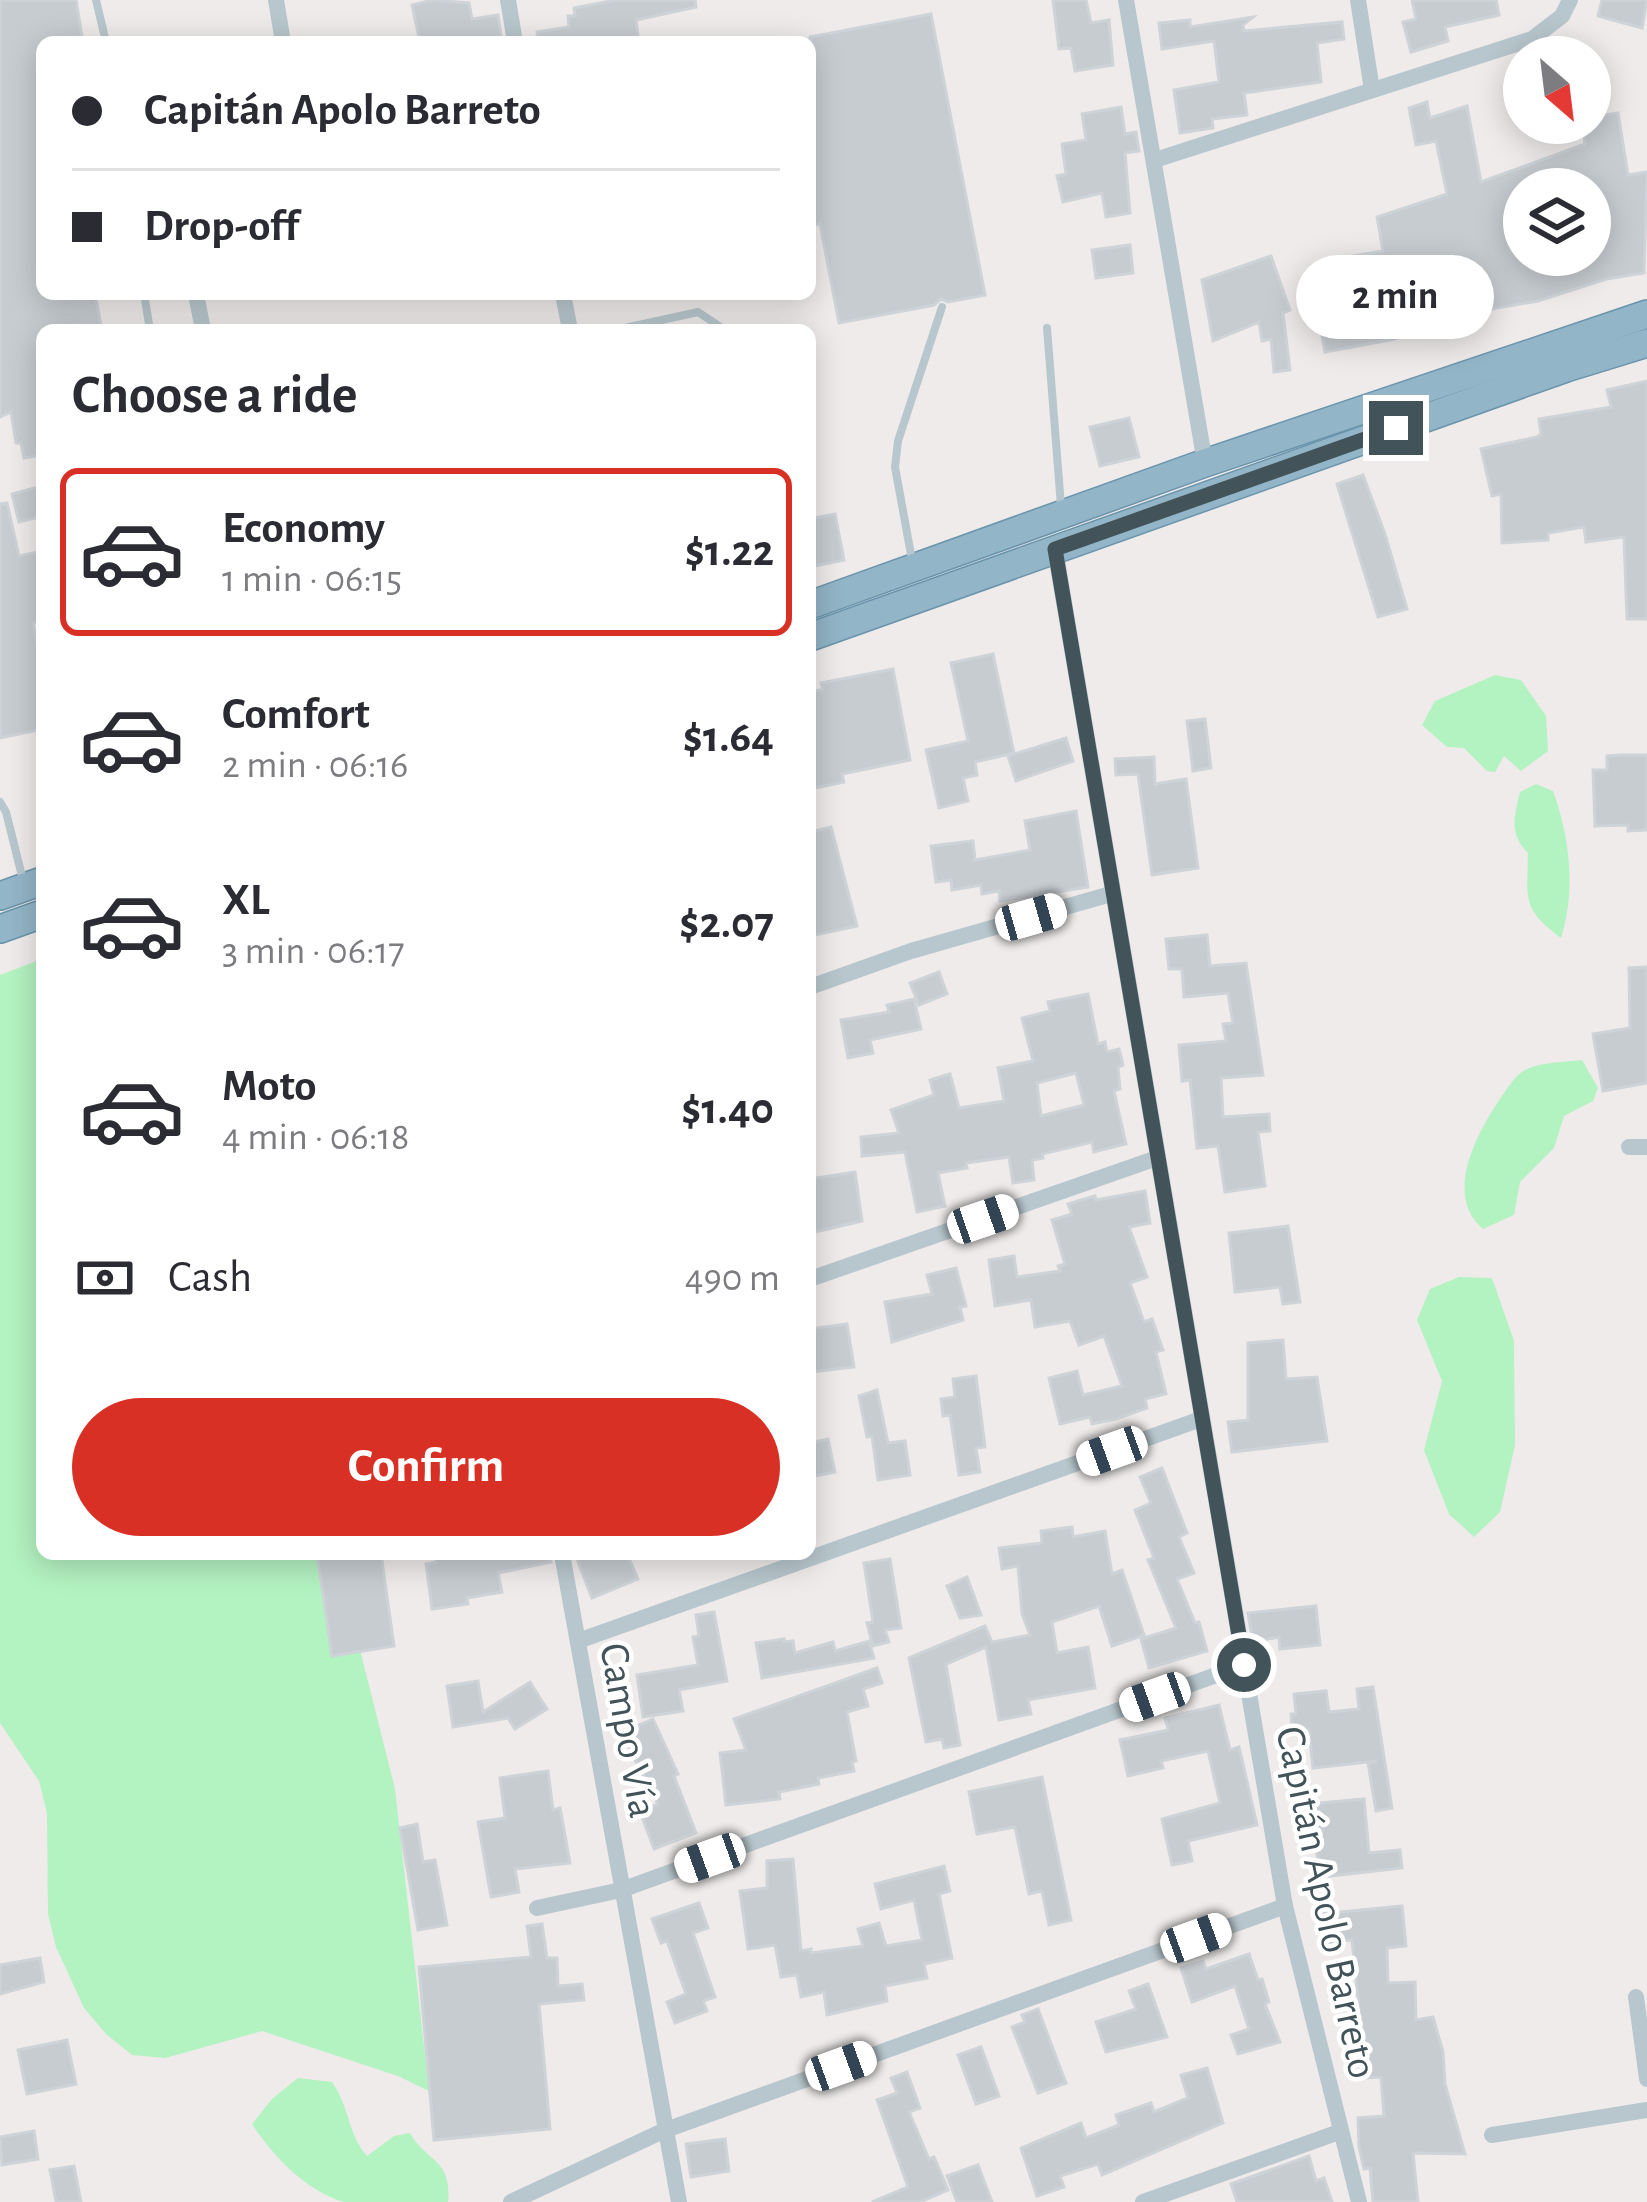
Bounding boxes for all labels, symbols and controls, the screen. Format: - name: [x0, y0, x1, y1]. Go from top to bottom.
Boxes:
- north arrow: [1503, 36, 1611, 144]
- map controls: [1503, 36, 1611, 276]
- text: Capitán Apolo Barreto: [144, 88, 541, 133]
- button: layers: [1503, 168, 1611, 276]
- text: Drop-off: [144, 204, 299, 249]
- callout: 2 min: [1297, 254, 1495, 338]
- text: 2 min: [1352, 277, 1438, 316]
- text: Choose a ride: [72, 369, 358, 423]
- route end: [1369, 401, 1423, 455]
- icon: car: [78, 498, 186, 606]
- text: Economy: [222, 506, 385, 551]
- text: $1.22: [685, 529, 774, 574]
- text: 1 min · 06:15: [222, 560, 402, 599]
- icon: car: [78, 684, 186, 792]
- text: Comfort: [222, 692, 370, 737]
- text: $1.64: [683, 715, 774, 760]
- text: 2 min · 06:16: [222, 746, 408, 785]
- icon: car: [78, 870, 186, 978]
- text: XL: [222, 878, 270, 923]
- car: [991, 890, 1071, 944]
- text: $2.07: [679, 901, 774, 946]
- text: 3 min · 06:17: [222, 932, 405, 971]
- icon: car: [78, 1056, 186, 1164]
- text: Moto: [222, 1064, 317, 1109]
- text: $1.40: [681, 1087, 774, 1132]
- text: 4 min · 06:18: [222, 1118, 410, 1157]
- car: [943, 1190, 1023, 1248]
- icon: cash: [72, 1245, 138, 1311]
- text: Cash: [168, 1255, 252, 1300]
- text: 490 m: [685, 1259, 780, 1298]
- button: Confirm: [72, 1398, 780, 1536]
- car: [1072, 1422, 1152, 1480]
- route start: [1217, 1638, 1271, 1692]
- street label: Campo Vía: [592, 1640, 664, 1821]
- car: [1115, 1668, 1195, 1726]
- street label: Capitán Apolo Barreto: [1268, 1723, 1384, 2082]
- car: [670, 1829, 750, 1887]
- car: [1156, 1909, 1236, 1967]
- car: [801, 2037, 881, 2095]

